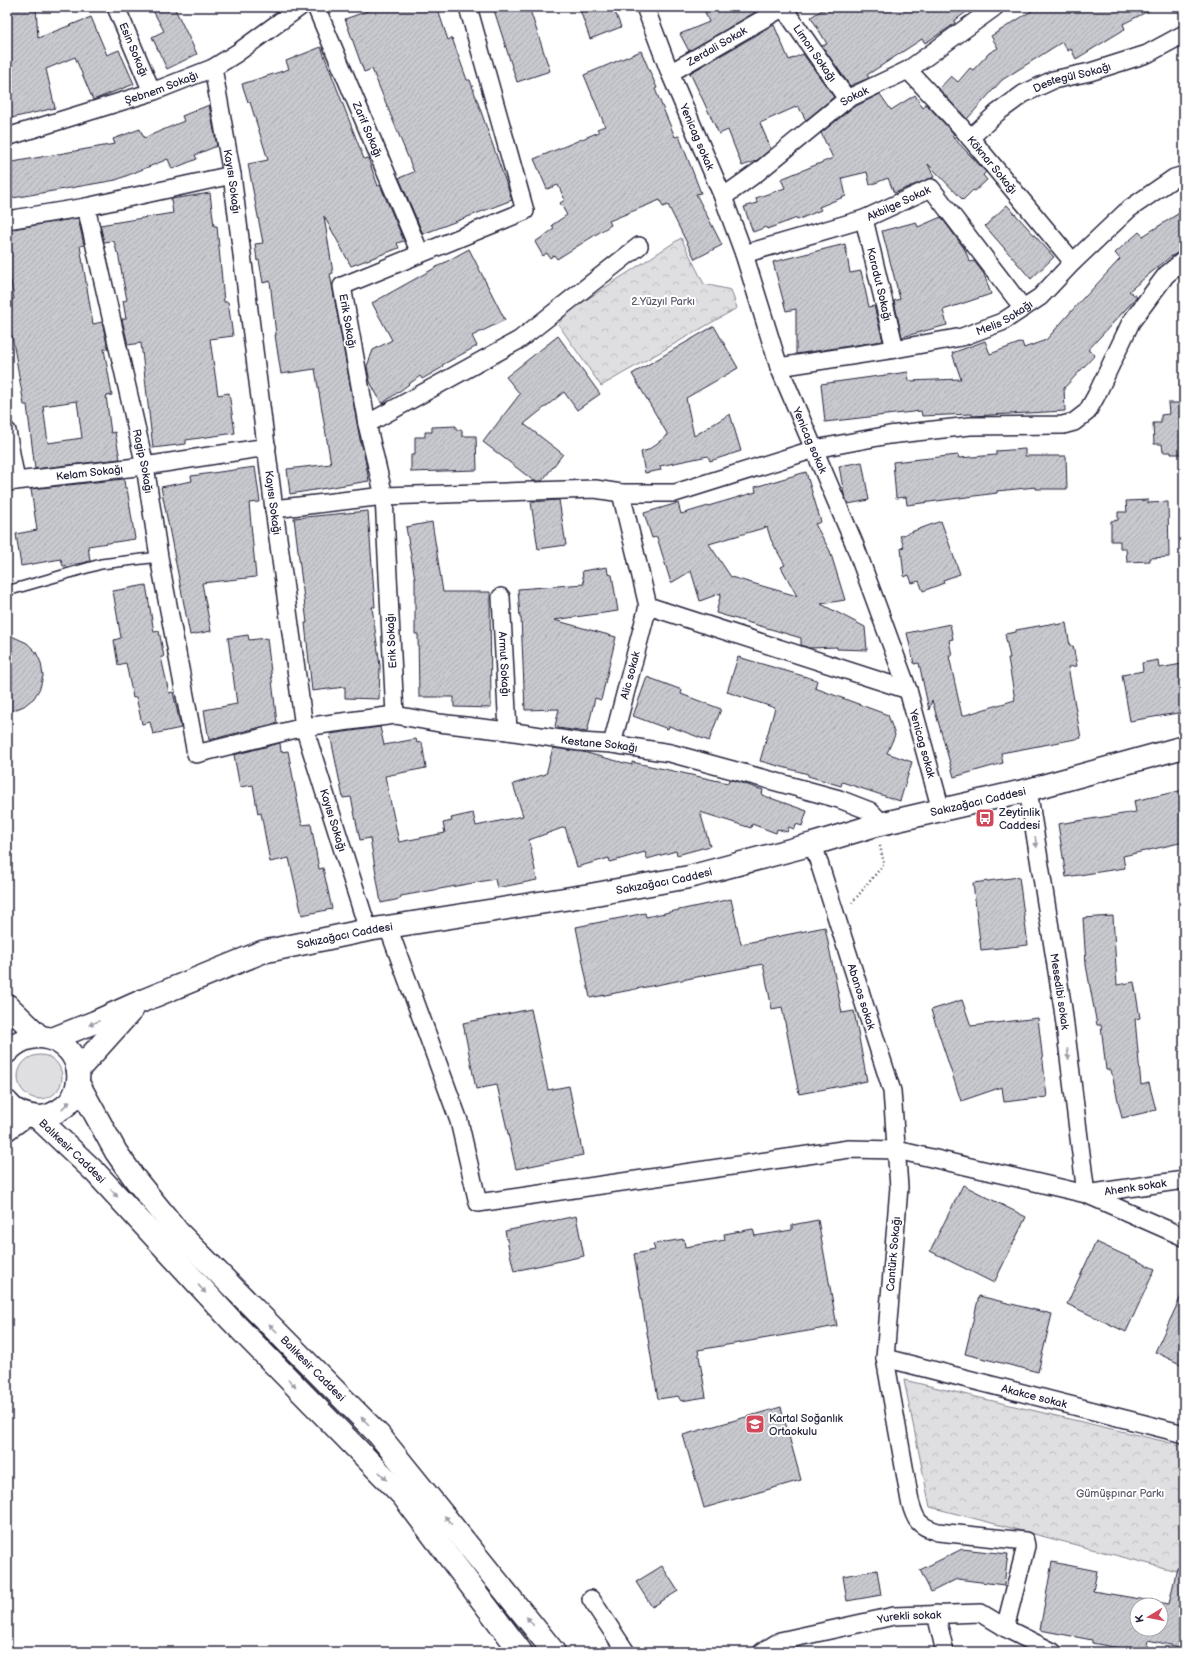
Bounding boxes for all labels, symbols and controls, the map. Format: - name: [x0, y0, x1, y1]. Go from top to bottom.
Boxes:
- street label: Esin Sokağı: [116, 21, 151, 79]
- street label: Limon Sokağı: [790, 22, 839, 84]
- street label: Zerdali Sokak: [684, 24, 750, 69]
- street label: Destegül Sokağı: [1031, 60, 1112, 95]
- street label: Şebnem Sokağı: [123, 69, 200, 107]
- street label: Sokak: [838, 84, 871, 109]
- street label: Zarif Sokağı: [349, 99, 385, 159]
- street label: Yenicag sokak: [677, 101, 717, 173]
- street label: Köknar Sokağı: [964, 134, 1020, 197]
- street label: Kayısı Sokağı: [221, 148, 243, 214]
- street label: Akbilge Sokak: [865, 183, 933, 224]
- street label: Karadut Sokağı: [864, 246, 894, 322]
- street label: Erik Sokağı: [336, 293, 359, 349]
- park label: 2.Yüzyıl Parkı: [631, 295, 695, 308]
- street label: Melis Sokağı: [974, 298, 1035, 338]
- street label: Yenicag sokak: [789, 404, 830, 476]
- street label: Ragip Sokağı: [130, 428, 155, 494]
- street label: Kelam Sokağı: [55, 463, 124, 483]
- street label: Kayısı Sokağı: [262, 470, 284, 536]
- street label: Erik Sokağı: [384, 613, 399, 669]
- street label: Armut Sokağı: [496, 631, 512, 697]
- street label: Alic sokak: [618, 649, 643, 701]
- street label: Yenicag sokak: [906, 707, 938, 780]
- street label: Kestane Sokağı: [560, 733, 638, 755]
- street label: Sakızağacı Caddesi: [929, 785, 1027, 819]
- street label: Kayısı Sokağı: [317, 787, 349, 853]
- place label: Zeyti̇nli̇k Caddesi̇: [998, 806, 1040, 832]
- bus stop icon: Zeyti̇nli̇k Caddesi̇: [974, 807, 996, 829]
- one-way arrow: [1033, 836, 1039, 848]
- street label: Sakızağacı Caddesi: [615, 865, 714, 897]
- street label: Sakızağacı Caddesi: [296, 920, 394, 952]
- street label: Mesedibi sokak: [1047, 952, 1072, 1031]
- street label: Abanos sokak: [845, 962, 878, 1032]
- one-way arrow: [87, 1020, 99, 1026]
- one-way arrow: [1065, 1048, 1071, 1060]
- one-way arrow: [61, 1100, 71, 1110]
- street label: Balıkesir Caddesi: [36, 1116, 108, 1186]
- street label: Ahenk sokak: [1104, 1177, 1168, 1198]
- one-way arrow: [109, 1189, 118, 1198]
- street label: Cantürk Sokağı: [884, 1216, 903, 1292]
- one-way arrow: [197, 1284, 207, 1294]
- one-way arrow: [268, 1323, 278, 1333]
- street label: Balıkesir Caddesi: [278, 1333, 348, 1404]
- one-way arrow: [287, 1378, 297, 1388]
- street label: Akakce sokak: [1000, 1382, 1069, 1411]
- place label: Kartal Soğanlık Ortaokulu: [769, 1412, 844, 1438]
- school or university icon: Kartal Soğanlık Ortaokulu: [744, 1413, 766, 1435]
- one-way arrow: [360, 1416, 370, 1426]
- one-way arrow: [378, 1471, 388, 1481]
- park label: Gümüşpınar Parkı: [1076, 1487, 1164, 1500]
- one-way arrow: [444, 1515, 452, 1526]
- north arrow: [1129, 1597, 1169, 1637]
- street label: Yurekli sokak: [875, 1608, 942, 1627]
- text: K: [1133, 1613, 1147, 1623]
- one-way arrow: [525, 1616, 534, 1627]

